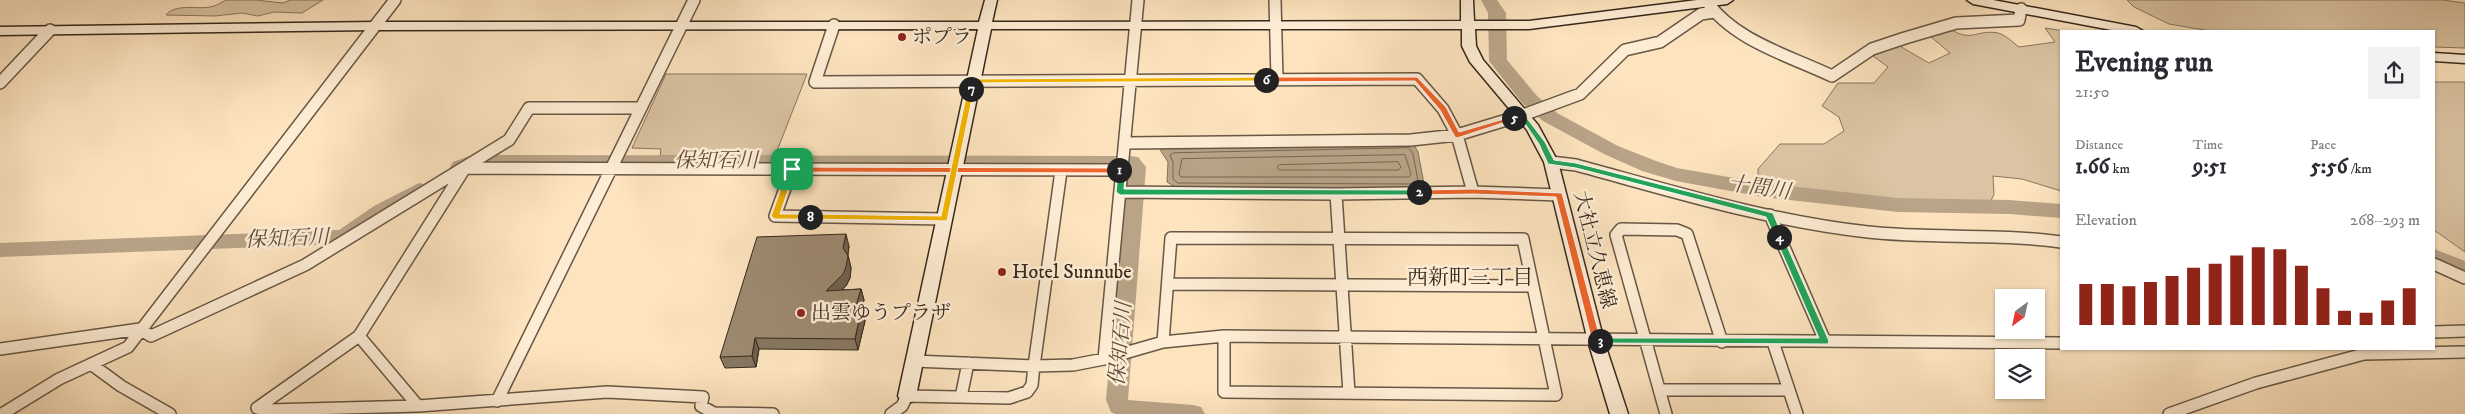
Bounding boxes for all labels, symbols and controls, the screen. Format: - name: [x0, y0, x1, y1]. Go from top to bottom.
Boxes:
- place label: ポプラ: [912, 25, 972, 50]
- marker: ポプラ: [896, 31, 908, 43]
- text: Evening run: [2075, 45, 2213, 80]
- button: share: [2368, 47, 2420, 99]
- pin: 6: [1254, 68, 1278, 92]
- text: 6: [1263, 71, 1270, 89]
- pin: 7: [958, 76, 984, 102]
- text: 7: [968, 80, 975, 98]
- text: 21:50: [2075, 82, 2109, 102]
- pin: 5: [1502, 106, 1526, 130]
- text: 5: [1511, 109, 1518, 127]
- text: Distance: [2075, 136, 2123, 154]
- text: Time: [2193, 136, 2223, 154]
- text: Pace: [2310, 136, 2336, 154]
- water label: 保知石川: [674, 148, 760, 174]
- pin: [771, 148, 813, 190]
- text: 1.66: [2075, 154, 2110, 180]
- text: 9:51: [2193, 154, 2227, 180]
- text: 5:56: [2310, 154, 2348, 180]
- icon: arrive: [778, 155, 806, 183]
- pin: 1: [1106, 158, 1132, 182]
- text: km: [2110, 160, 2130, 178]
- text: /km: [2348, 160, 2372, 178]
- text: 1: [1117, 161, 1122, 179]
- water label: 十間川: [1726, 171, 1794, 206]
- pin: 2: [1406, 180, 1432, 204]
- text: 2: [1416, 183, 1423, 201]
- street label: 大社立久恵線: [1567, 189, 1621, 311]
- pin: 8: [798, 204, 822, 230]
- text: 8: [807, 208, 814, 226]
- text: Elevation: [2075, 210, 2137, 230]
- text: 268–293 m: [2350, 210, 2420, 230]
- water label: 保知石川: [245, 224, 331, 253]
- pin: 4: [1766, 224, 1792, 250]
- text: 4: [1775, 228, 1784, 246]
- place label: Hotel Sunnube: [1012, 260, 1131, 285]
- district label: 西新町三丁目: [1407, 265, 1533, 291]
- marker: Hotel Sunnube: [996, 266, 1008, 278]
- north arrow: [1995, 289, 2045, 339]
- map controls: [1995, 289, 2045, 399]
- water label: 保知石川: [1104, 299, 1138, 387]
- place label: 出雲ゆうプラザ: [811, 301, 951, 326]
- marker: 出雲ゆうプラザ: [795, 307, 807, 319]
- pin: 3: [1588, 328, 1612, 354]
- text: 3: [1598, 332, 1603, 350]
- button: layers: [1995, 349, 2045, 399]

